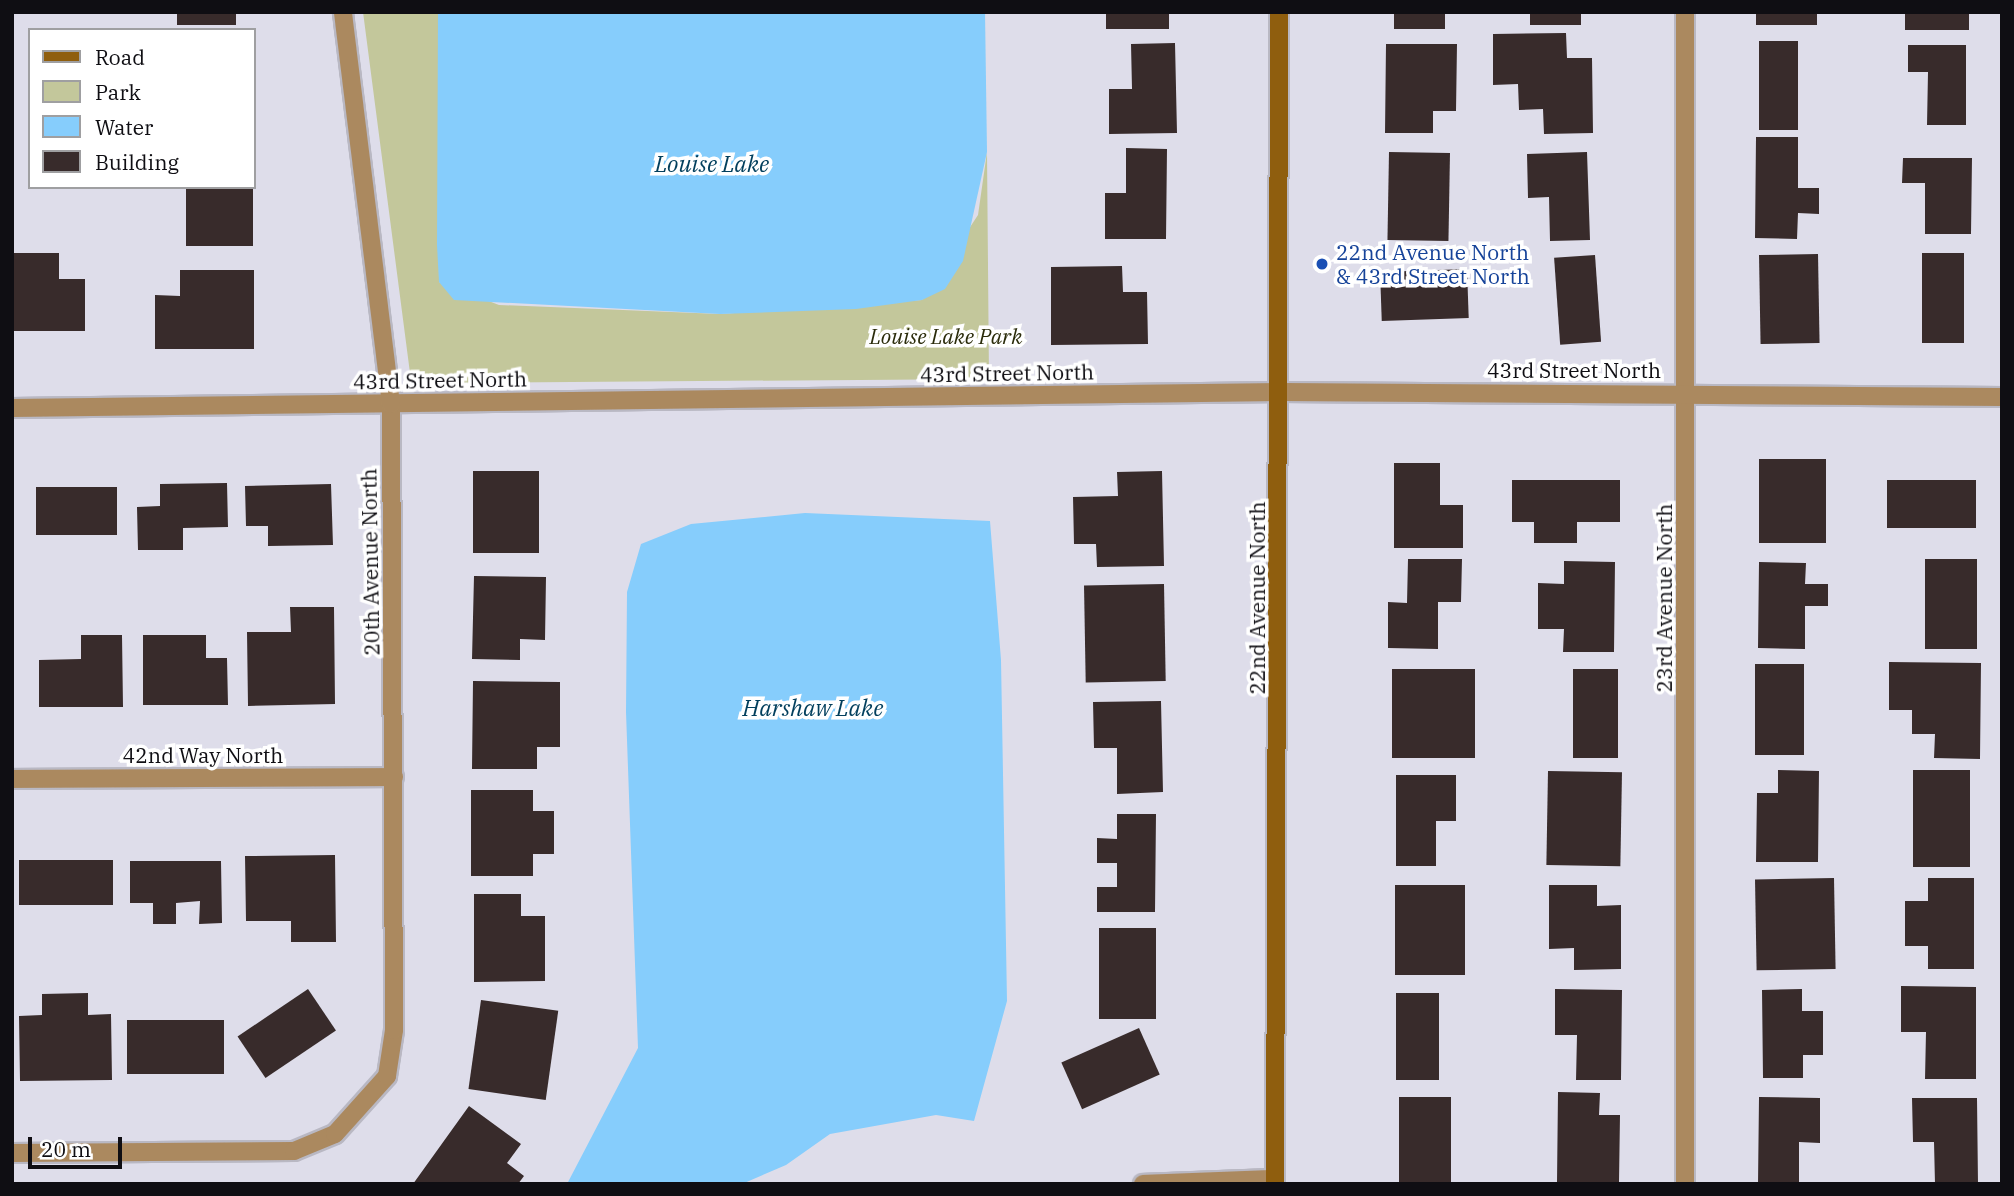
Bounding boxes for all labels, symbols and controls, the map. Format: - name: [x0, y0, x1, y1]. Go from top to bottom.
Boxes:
- legend: [28, 28, 256, 189]
- text: Road: [95, 43, 145, 71]
- text: Park: [95, 78, 141, 106]
- text: Water: [95, 113, 153, 141]
- text: Building: [95, 148, 179, 176]
- water label: Louise Lake: [655, 149, 769, 177]
- place label: 22nd Avenue North & 43rd Street North: [1336, 239, 1530, 289]
- marker: 22nd Avenue North & 43rd Street North: [1314, 256, 1330, 272]
- park label: Louise Lake Park: [870, 323, 1022, 349]
- street label: 43rd Street North: [1487, 357, 1661, 383]
- street label: 43rd Street North: [920, 359, 1094, 387]
- street label: 43rd Street North: [353, 366, 527, 394]
- street label: 20th Avenue North: [356, 468, 384, 656]
- street label: 22nd Avenue North: [1244, 501, 1270, 695]
- street label: 23rd Avenue North: [1651, 504, 1677, 692]
- water label: Harshaw Lake: [743, 693, 883, 721]
- street label: 42nd Way North: [123, 742, 283, 768]
- scale bar: [32, 1122, 126, 1166]
- text: 20 m: [41, 1135, 91, 1163]

